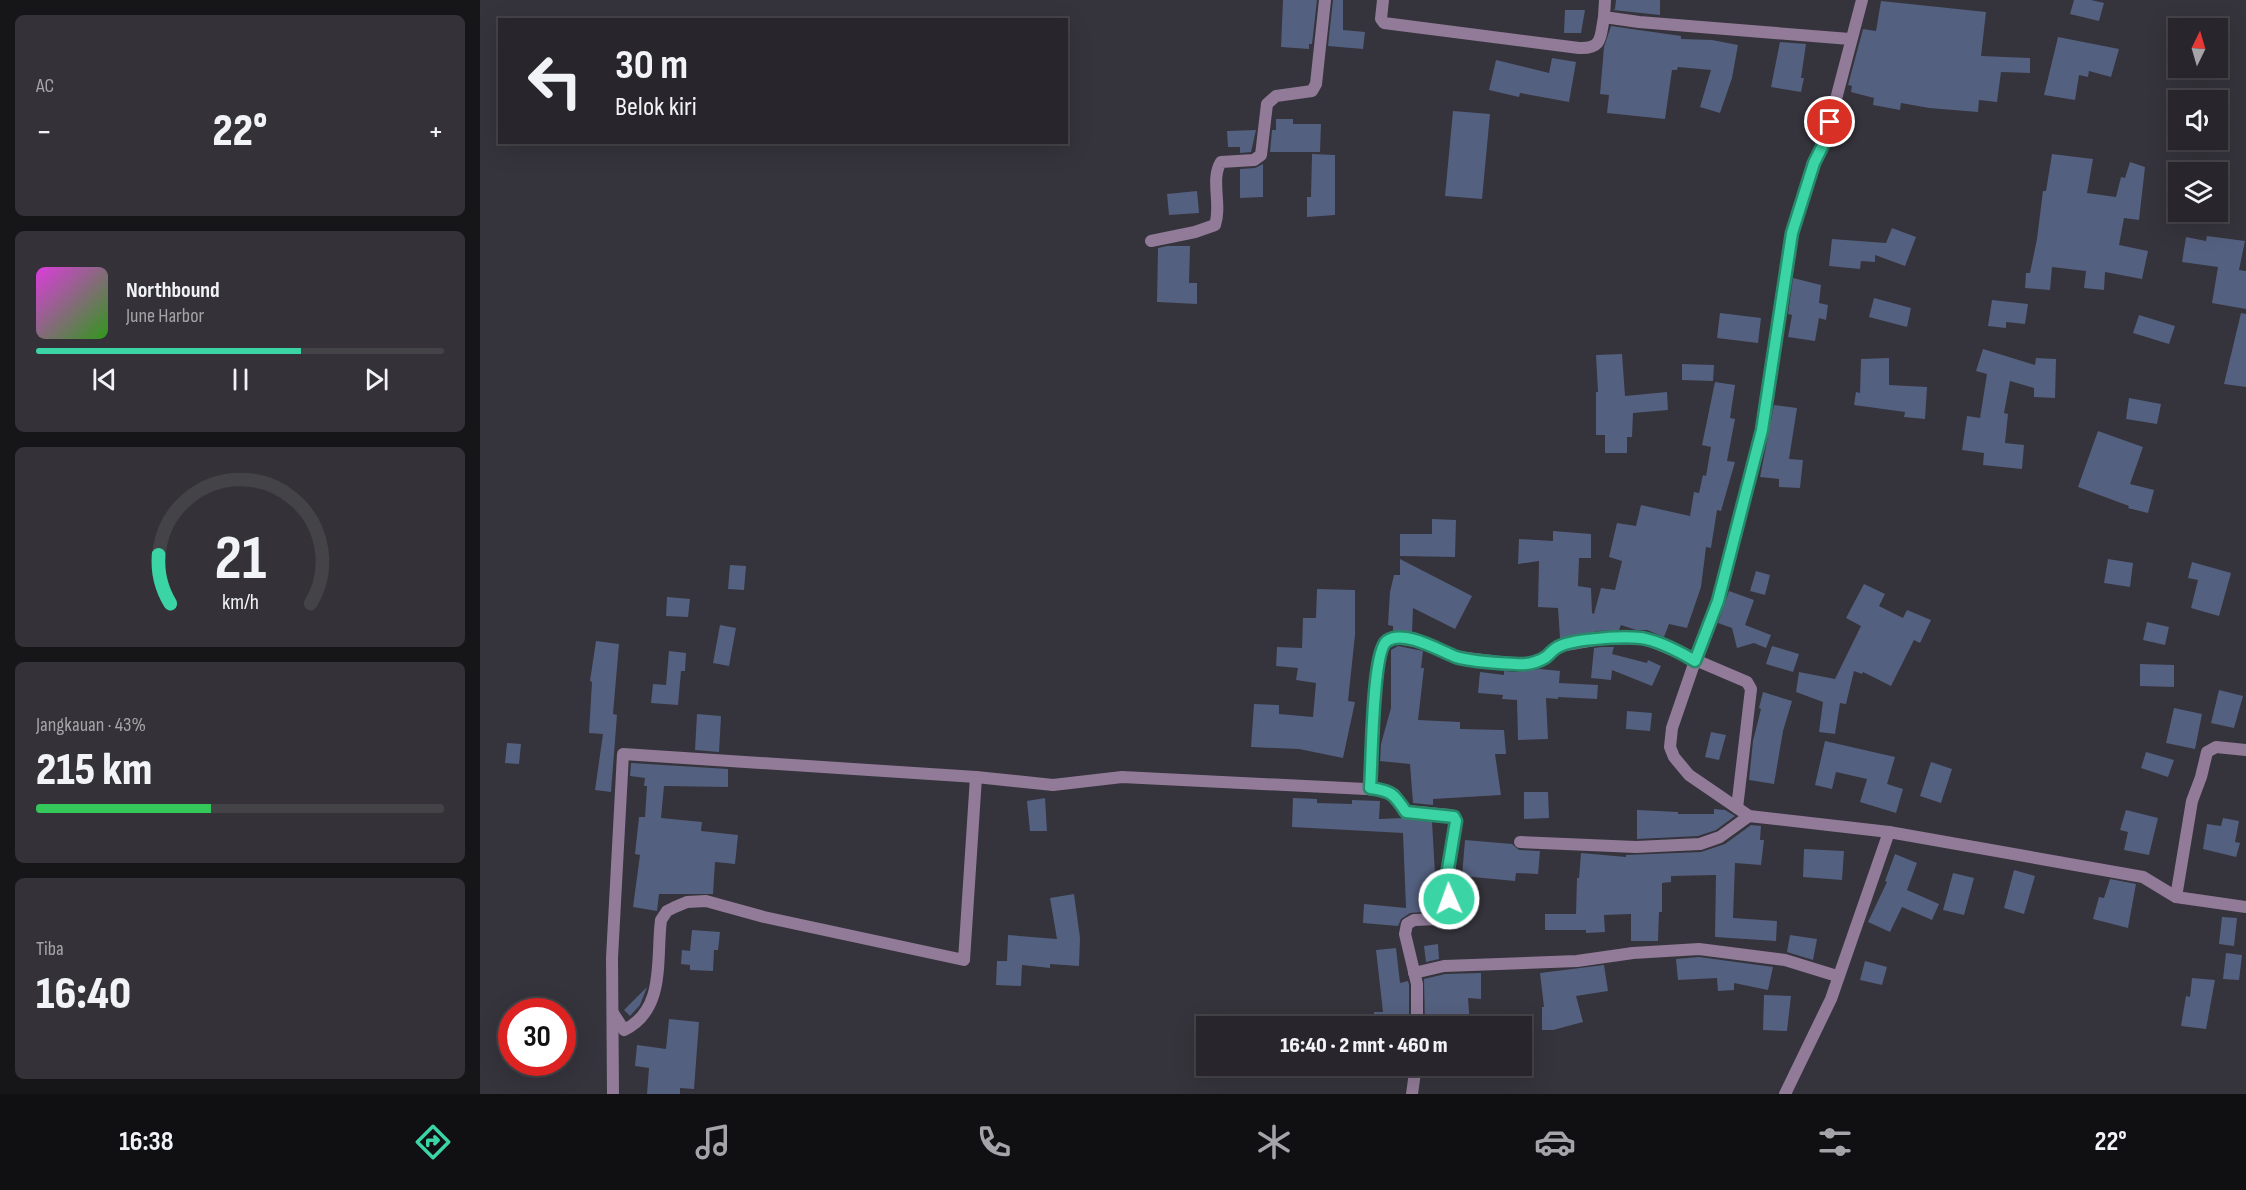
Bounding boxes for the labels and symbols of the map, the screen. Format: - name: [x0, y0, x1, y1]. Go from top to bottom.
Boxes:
- north arrow: [2168, 18, 2228, 78]
- pin: [1804, 96, 1855, 147]
- position arrow: [1417, 867, 1481, 931]
- speed limit sign: 30: [498, 998, 576, 1076]

